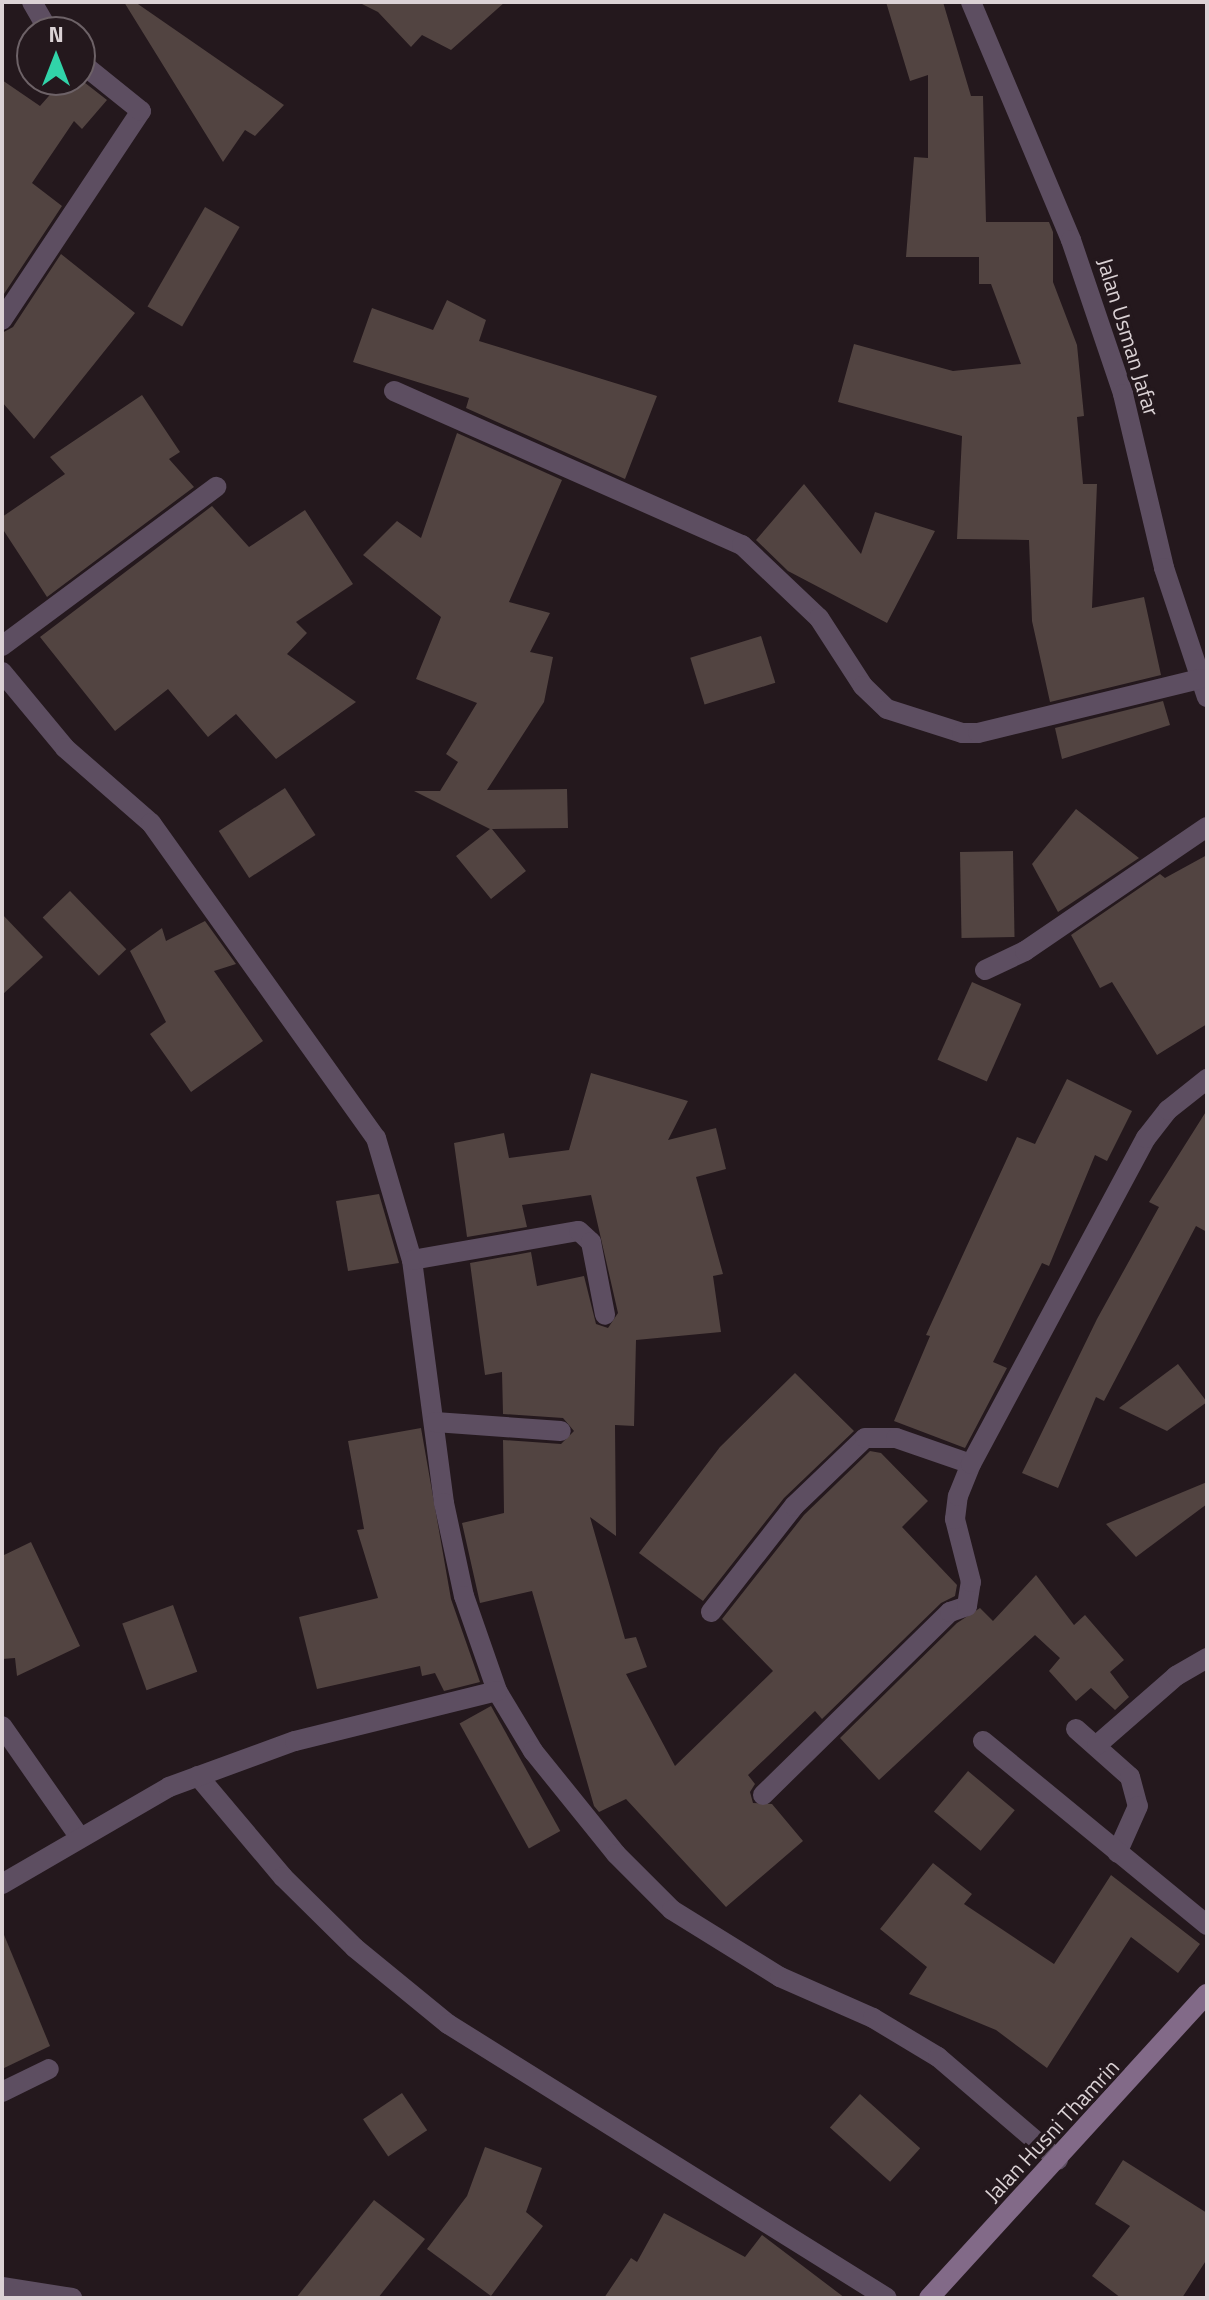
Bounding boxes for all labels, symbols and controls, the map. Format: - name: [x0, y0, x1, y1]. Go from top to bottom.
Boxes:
- north arrow: [16, 16, 96, 96]
- text: N: [48, 17, 64, 51]
- street label: Jalan Usman Jafar: [1091, 255, 1165, 419]
- street label: Jalan Husni Thamrin: [979, 2054, 1125, 2208]

